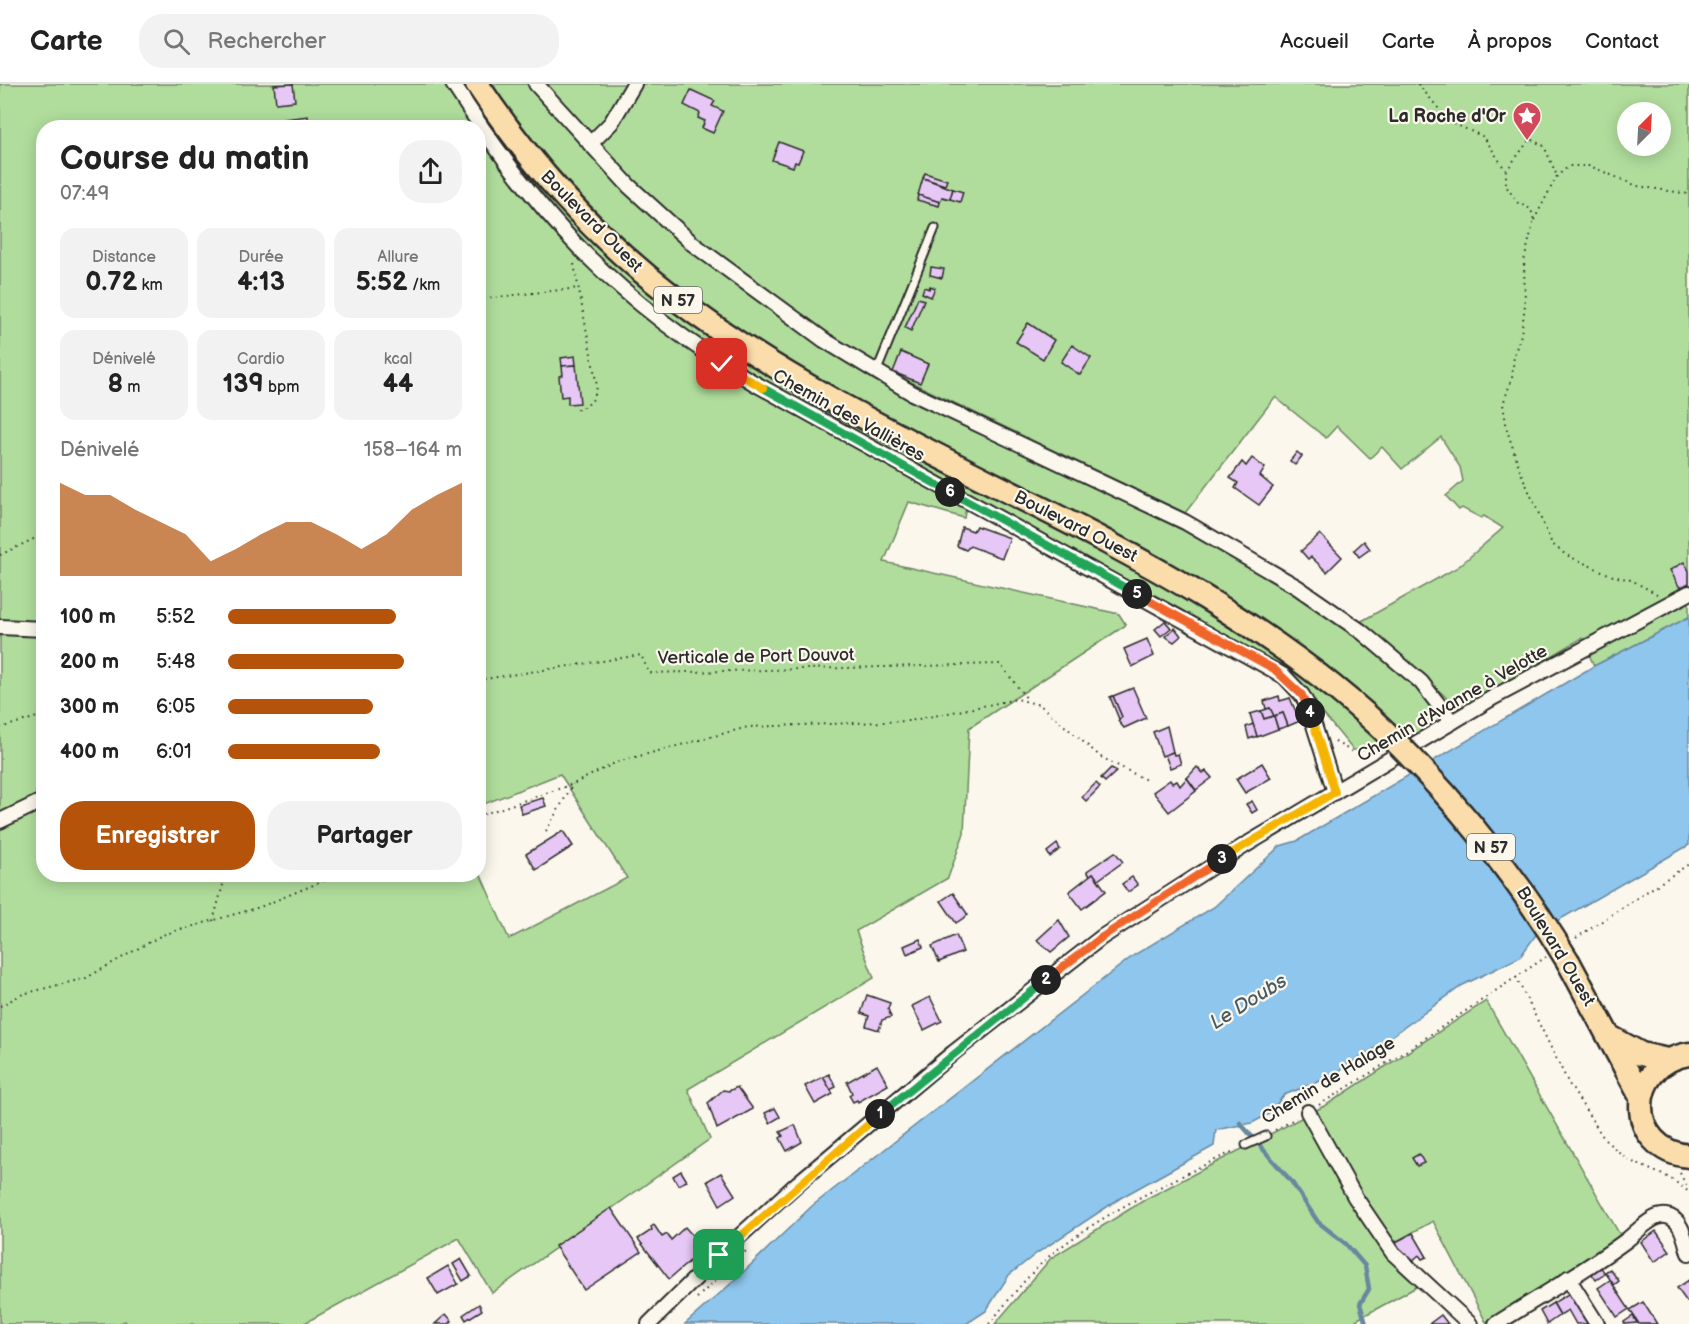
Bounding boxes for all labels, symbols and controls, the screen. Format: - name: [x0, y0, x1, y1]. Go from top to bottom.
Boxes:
- search box: [139, 14, 559, 68]
- text: Carte: [30, 25, 103, 58]
- icon: search: [160, 25, 193, 58]
- text: Rechercher: [208, 28, 326, 55]
- text: Accueil: [1280, 29, 1349, 54]
- text: Carte: [1382, 29, 1435, 54]
- text: À propos: [1468, 29, 1552, 54]
- text: Contact: [1585, 29, 1659, 54]
- place icon: La Roche d'Or: [1511, 100, 1543, 142]
- north arrow: [1617, 102, 1671, 156]
- map controls: [1617, 102, 1671, 156]
- place label: La Roche d'Or: [1388, 106, 1507, 127]
- text: Course du matin: [60, 139, 309, 179]
- button: share: [399, 140, 462, 203]
- street label: Boulevard Ouest: [536, 166, 647, 277]
- text: 07:49: [60, 182, 109, 206]
- text: Distance: [92, 248, 156, 267]
- text: Durée: [238, 248, 284, 267]
- text: Allure: [378, 248, 418, 267]
- text: 0.72: [85, 267, 137, 298]
- text: 4:13: [237, 267, 285, 298]
- text: 5:52: [356, 267, 408, 298]
- text: km: [137, 276, 163, 295]
- text: /km: [408, 276, 440, 295]
- road number: N 57: [654, 287, 702, 313]
- pin: [696, 338, 747, 389]
- icon: check: [705, 347, 738, 380]
- text: Dénivelé: [92, 350, 156, 369]
- text: Cardio: [237, 350, 285, 369]
- text: kcal: [384, 350, 412, 369]
- street label: Chemin des Vallières: [769, 365, 928, 466]
- text: 8: [107, 369, 123, 400]
- text: 139: [222, 369, 264, 400]
- text: 44: [383, 369, 413, 400]
- text: m: [123, 378, 141, 397]
- text: bpm: [264, 378, 300, 397]
- text: Dénivelé: [60, 438, 139, 462]
- text: 158–164 m: [364, 438, 462, 462]
- pin: 6: [935, 477, 965, 507]
- text: 6: [945, 482, 955, 501]
- street label: Boulevard Ouest: [1011, 486, 1141, 567]
- pin: 5: [1122, 579, 1152, 609]
- text: 5: [1132, 584, 1142, 603]
- text: 100 m: [60, 605, 116, 629]
- text: 5:52: [156, 605, 195, 629]
- street label: Chemin d'Avanne à Velotte: [1354, 640, 1551, 766]
- street label: Verticale de Port Douvot: [657, 644, 855, 669]
- text: 200 m: [60, 650, 119, 674]
- text: 5:48: [156, 650, 195, 674]
- text: 300 m: [60, 695, 119, 719]
- text: 6:05: [156, 695, 195, 719]
- pin: 4: [1295, 698, 1325, 728]
- text: 4: [1305, 703, 1315, 722]
- text: 400 m: [60, 740, 119, 764]
- text: 6:01: [156, 740, 192, 764]
- button: Enregistrer: [60, 801, 255, 870]
- button: Partager: [267, 801, 462, 870]
- road number: N 57: [1467, 834, 1515, 860]
- pin: 3: [1207, 844, 1237, 874]
- text: 3: [1217, 849, 1227, 868]
- street label: Boulevard Ouest: [1512, 883, 1600, 1010]
- pin: 2: [1031, 965, 1061, 995]
- water label: Le Doubs: [1206, 969, 1291, 1035]
- text: 2: [1041, 970, 1051, 989]
- street label: Chemin de Halage: [1258, 1032, 1399, 1129]
- pin: 1: [865, 1099, 895, 1129]
- text: 1: [877, 1104, 883, 1123]
- pin: [693, 1229, 744, 1280]
- icon: arrive: [702, 1238, 735, 1271]

